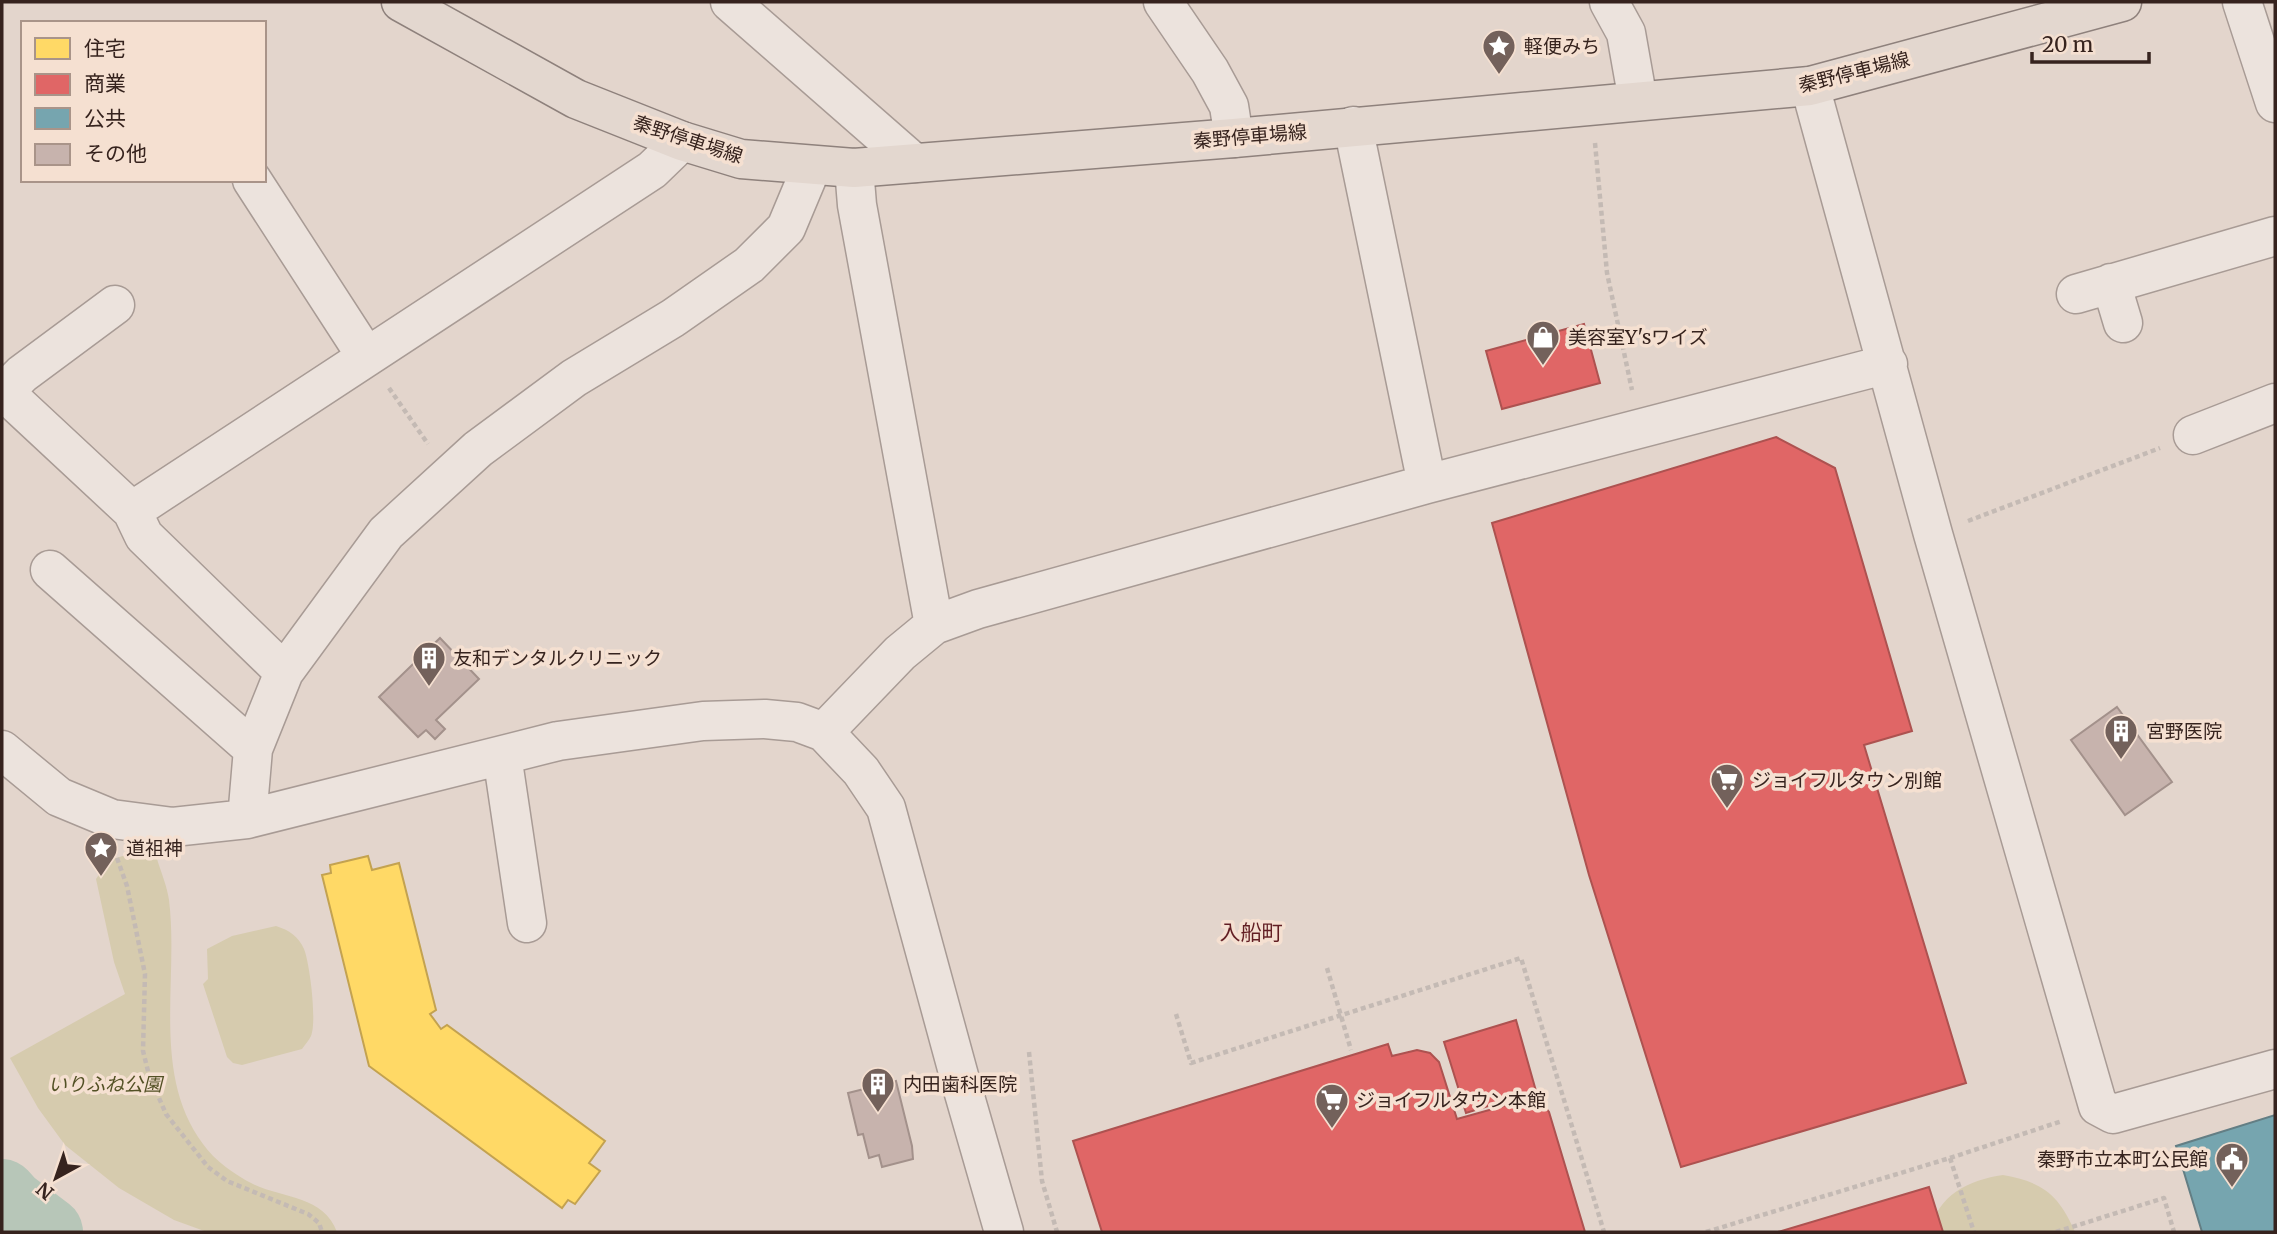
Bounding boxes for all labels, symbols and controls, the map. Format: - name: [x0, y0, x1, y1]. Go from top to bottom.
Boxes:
- legend: [21, 21, 266, 182]
- scale bar: [2032, 21, 2149, 65]
- place icon: 軽便みち: [1480, 27, 1518, 76]
- text: 20 m: [2042, 31, 2094, 58]
- place label: 軽便みち: [1524, 34, 1600, 58]
- text: 住宅: [84, 35, 126, 62]
- street label: 秦野停車場線: [1796, 47, 1912, 97]
- text: 商業: [84, 70, 126, 97]
- text: 公共: [84, 105, 126, 132]
- street label: 秦野停車場線: [630, 110, 746, 168]
- street label: 秦野停車場線: [1192, 119, 1308, 153]
- text: その他: [84, 140, 147, 167]
- shop icon: 美容室Y'sワイズ: [1524, 318, 1562, 367]
- place label: 美容室Y'sワイズ: [1568, 325, 1708, 349]
- building icon: 友和デンタルクリニック: [410, 639, 448, 688]
- place label: 友和デンタルクリニック: [453, 646, 662, 670]
- building icon: 宮野医院: [2102, 712, 2140, 761]
- place label: 宮野医院: [2146, 719, 2222, 743]
- supermarket icon: ジョイフルタウン別館: [1708, 761, 1746, 810]
- place label: ジョイフルタウン別館: [1752, 768, 1942, 792]
- place icon: 道祖神: [82, 829, 120, 878]
- place label: 道祖神: [126, 836, 183, 860]
- district label: 入船町: [1220, 919, 1283, 946]
- building icon: 内田歯科医院: [859, 1065, 897, 1114]
- park label: いりふね公園: [48, 1072, 165, 1096]
- place label: 内田歯科医院: [903, 1072, 1017, 1096]
- supermarket icon: ジョイフルタウン本館: [1313, 1081, 1351, 1130]
- place label: ジョイフルタウン本館: [1356, 1088, 1546, 1112]
- public building icon: 秦野市立本町公民館: [2213, 1140, 2251, 1189]
- north arrow: [21, 1143, 91, 1213]
- place label: 秦野市立本町公民館: [2037, 1147, 2208, 1171]
- text: N: [32, 1177, 59, 1205]

